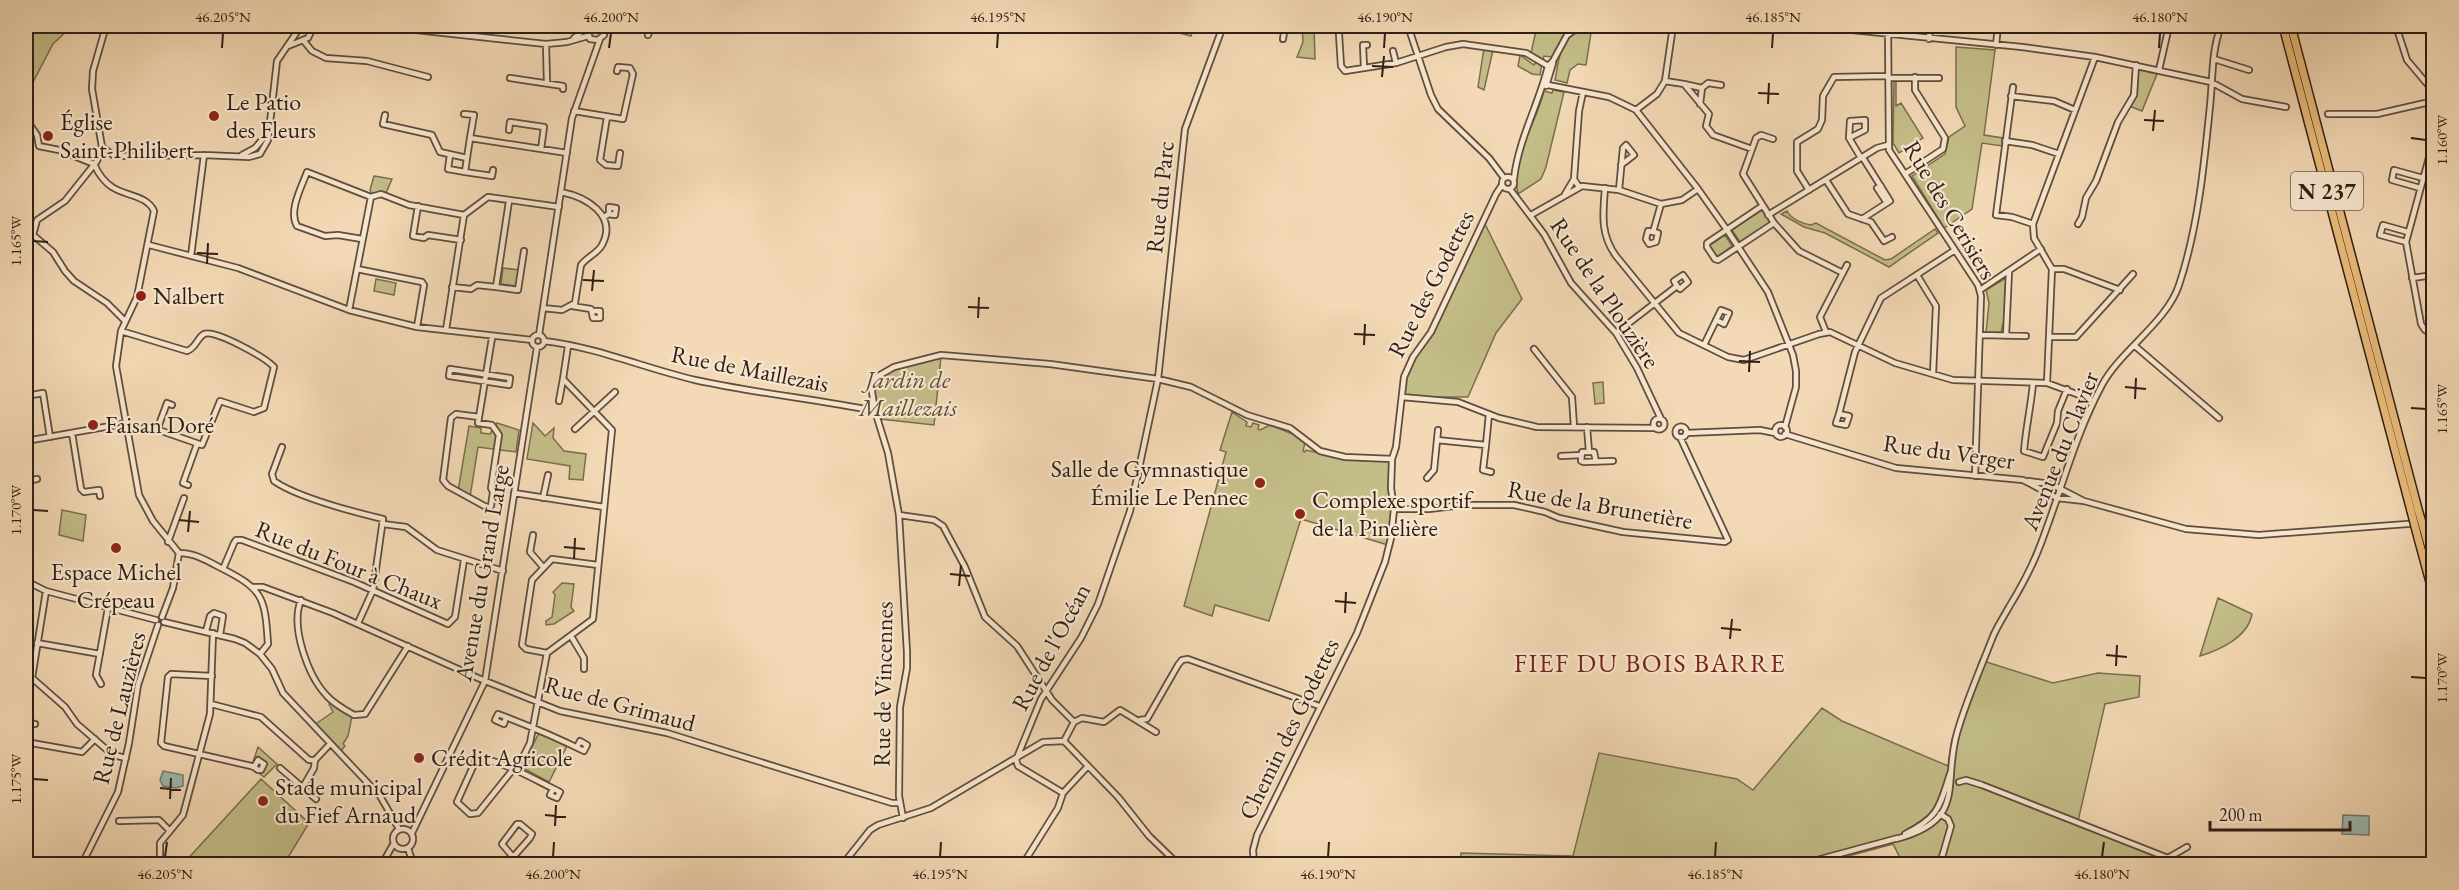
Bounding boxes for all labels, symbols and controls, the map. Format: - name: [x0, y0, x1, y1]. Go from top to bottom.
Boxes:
- text: 46.205°N: [195, 7, 251, 26]
- text: 46.200°N: [583, 7, 639, 26]
- text: 46.195°N: [970, 7, 1026, 26]
- text: 46.190°N: [1357, 7, 1413, 26]
- text: 46.185°N: [1745, 7, 1801, 26]
- text: 46.180°N: [2132, 7, 2188, 26]
- place label: Le Patio des Fleurs: [226, 86, 316, 145]
- place label: Église Saint-Philibert: [60, 106, 194, 165]
- marker: Le Patio des Fleurs: [207, 109, 221, 123]
- text: 1.160°W: [2432, 115, 2451, 165]
- marker: Église Saint-Philibert: [41, 129, 55, 143]
- street label: Rue des Cerisiers: [1897, 134, 2004, 285]
- street label: Rue du Parc: [1138, 139, 1181, 255]
- road number: N 237: [2291, 172, 2363, 210]
- street label: Rue des Godettes: [1380, 205, 1481, 363]
- street label: Rue de la Plouzière: [1543, 211, 1667, 374]
- text: 1.165°W: [6, 216, 25, 266]
- place label: Nalbert: [153, 280, 225, 311]
- marker: Nalbert: [134, 289, 148, 303]
- street label: Rue de Maillezais: [669, 338, 832, 399]
- park label: Jardin de Maillezais: [857, 364, 957, 423]
- street label: Avenue du Clavier: [2013, 367, 2106, 536]
- text: 1.165°W: [2432, 384, 2451, 434]
- place label: Faisan Doré: [105, 409, 214, 440]
- marker: Faisan Doré: [86, 418, 100, 432]
- street label: Rue du Verger: [1881, 427, 2017, 476]
- place label: Salle de Gymnastique Émilie Le Pennec: [1051, 453, 1248, 512]
- street label: Avenue du Grand Large: [447, 462, 516, 685]
- street label: Rue de la Brunetière: [1505, 473, 1695, 536]
- marker: Salle de Gymnastique Émilie Le Pennec: [1253, 476, 1267, 490]
- place label: Complexe sportif de la Pinelière: [1312, 484, 1475, 543]
- text: 1.170°W: [6, 485, 25, 535]
- marker: Complexe sportif de la Pinelière: [1293, 507, 1307, 521]
- street label: Rue du Four à Chaux: [251, 513, 448, 616]
- marker: Espace Michel Crépeau: [109, 541, 123, 555]
- place label: Espace Michel Crépeau: [50, 556, 182, 615]
- street label: Rue de l'Océan: [1004, 577, 1097, 716]
- street label: Rue de Vincennes: [866, 601, 899, 767]
- street label: Rue de Lauzières: [85, 628, 152, 787]
- street label: Chemin des Godettes: [1231, 633, 1346, 825]
- district label: FIEF DU BOIS BARRE: [1514, 646, 1786, 680]
- text: 1.170°W: [2432, 653, 2451, 703]
- street label: Rue de Grimaud: [541, 669, 700, 739]
- place label: Crédit Agricole: [431, 742, 572, 773]
- marker: Crédit Agricole: [412, 751, 426, 765]
- text: 1.175°W: [6, 754, 25, 804]
- place label: Stade municipal du Fief Arnaud: [275, 771, 423, 830]
- marker: Stade municipal du Fief Arnaud: [256, 794, 270, 808]
- scale bar: [2210, 794, 2350, 832]
- text: 200 m: [2219, 803, 2263, 826]
- text: 46.205°N: [137, 864, 193, 883]
- text: 46.200°N: [525, 864, 581, 883]
- text: 46.195°N: [912, 864, 968, 883]
- text: 46.190°N: [1300, 864, 1356, 883]
- text: 46.185°N: [1687, 864, 1743, 883]
- text: 46.180°N: [2074, 864, 2130, 883]

